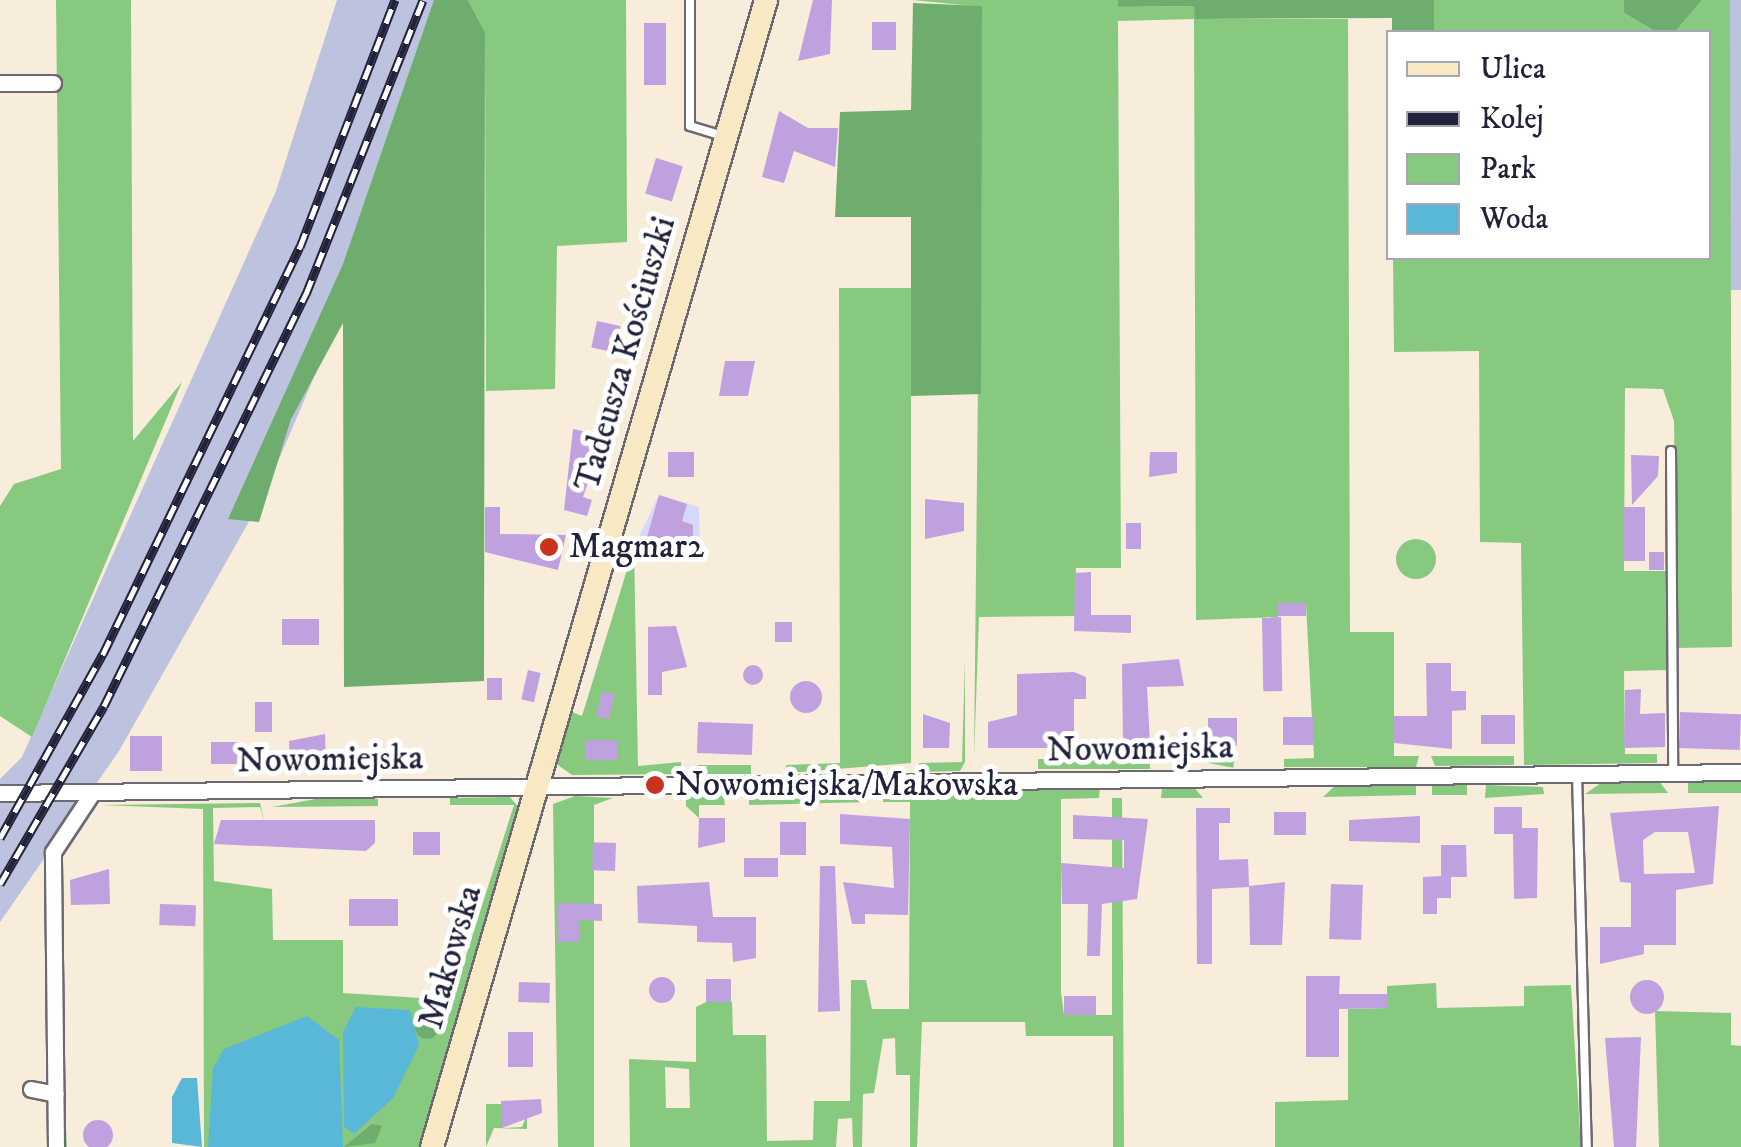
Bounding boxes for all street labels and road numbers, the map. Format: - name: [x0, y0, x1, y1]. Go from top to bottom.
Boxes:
- street label: Tadeusza Kościuszki: [567, 212, 685, 496]
- street label: Nowomiejska: [1046, 726, 1234, 772]
- street label: Nowomiejska: [236, 737, 424, 783]
- street label: Makowska: [411, 880, 491, 1034]

